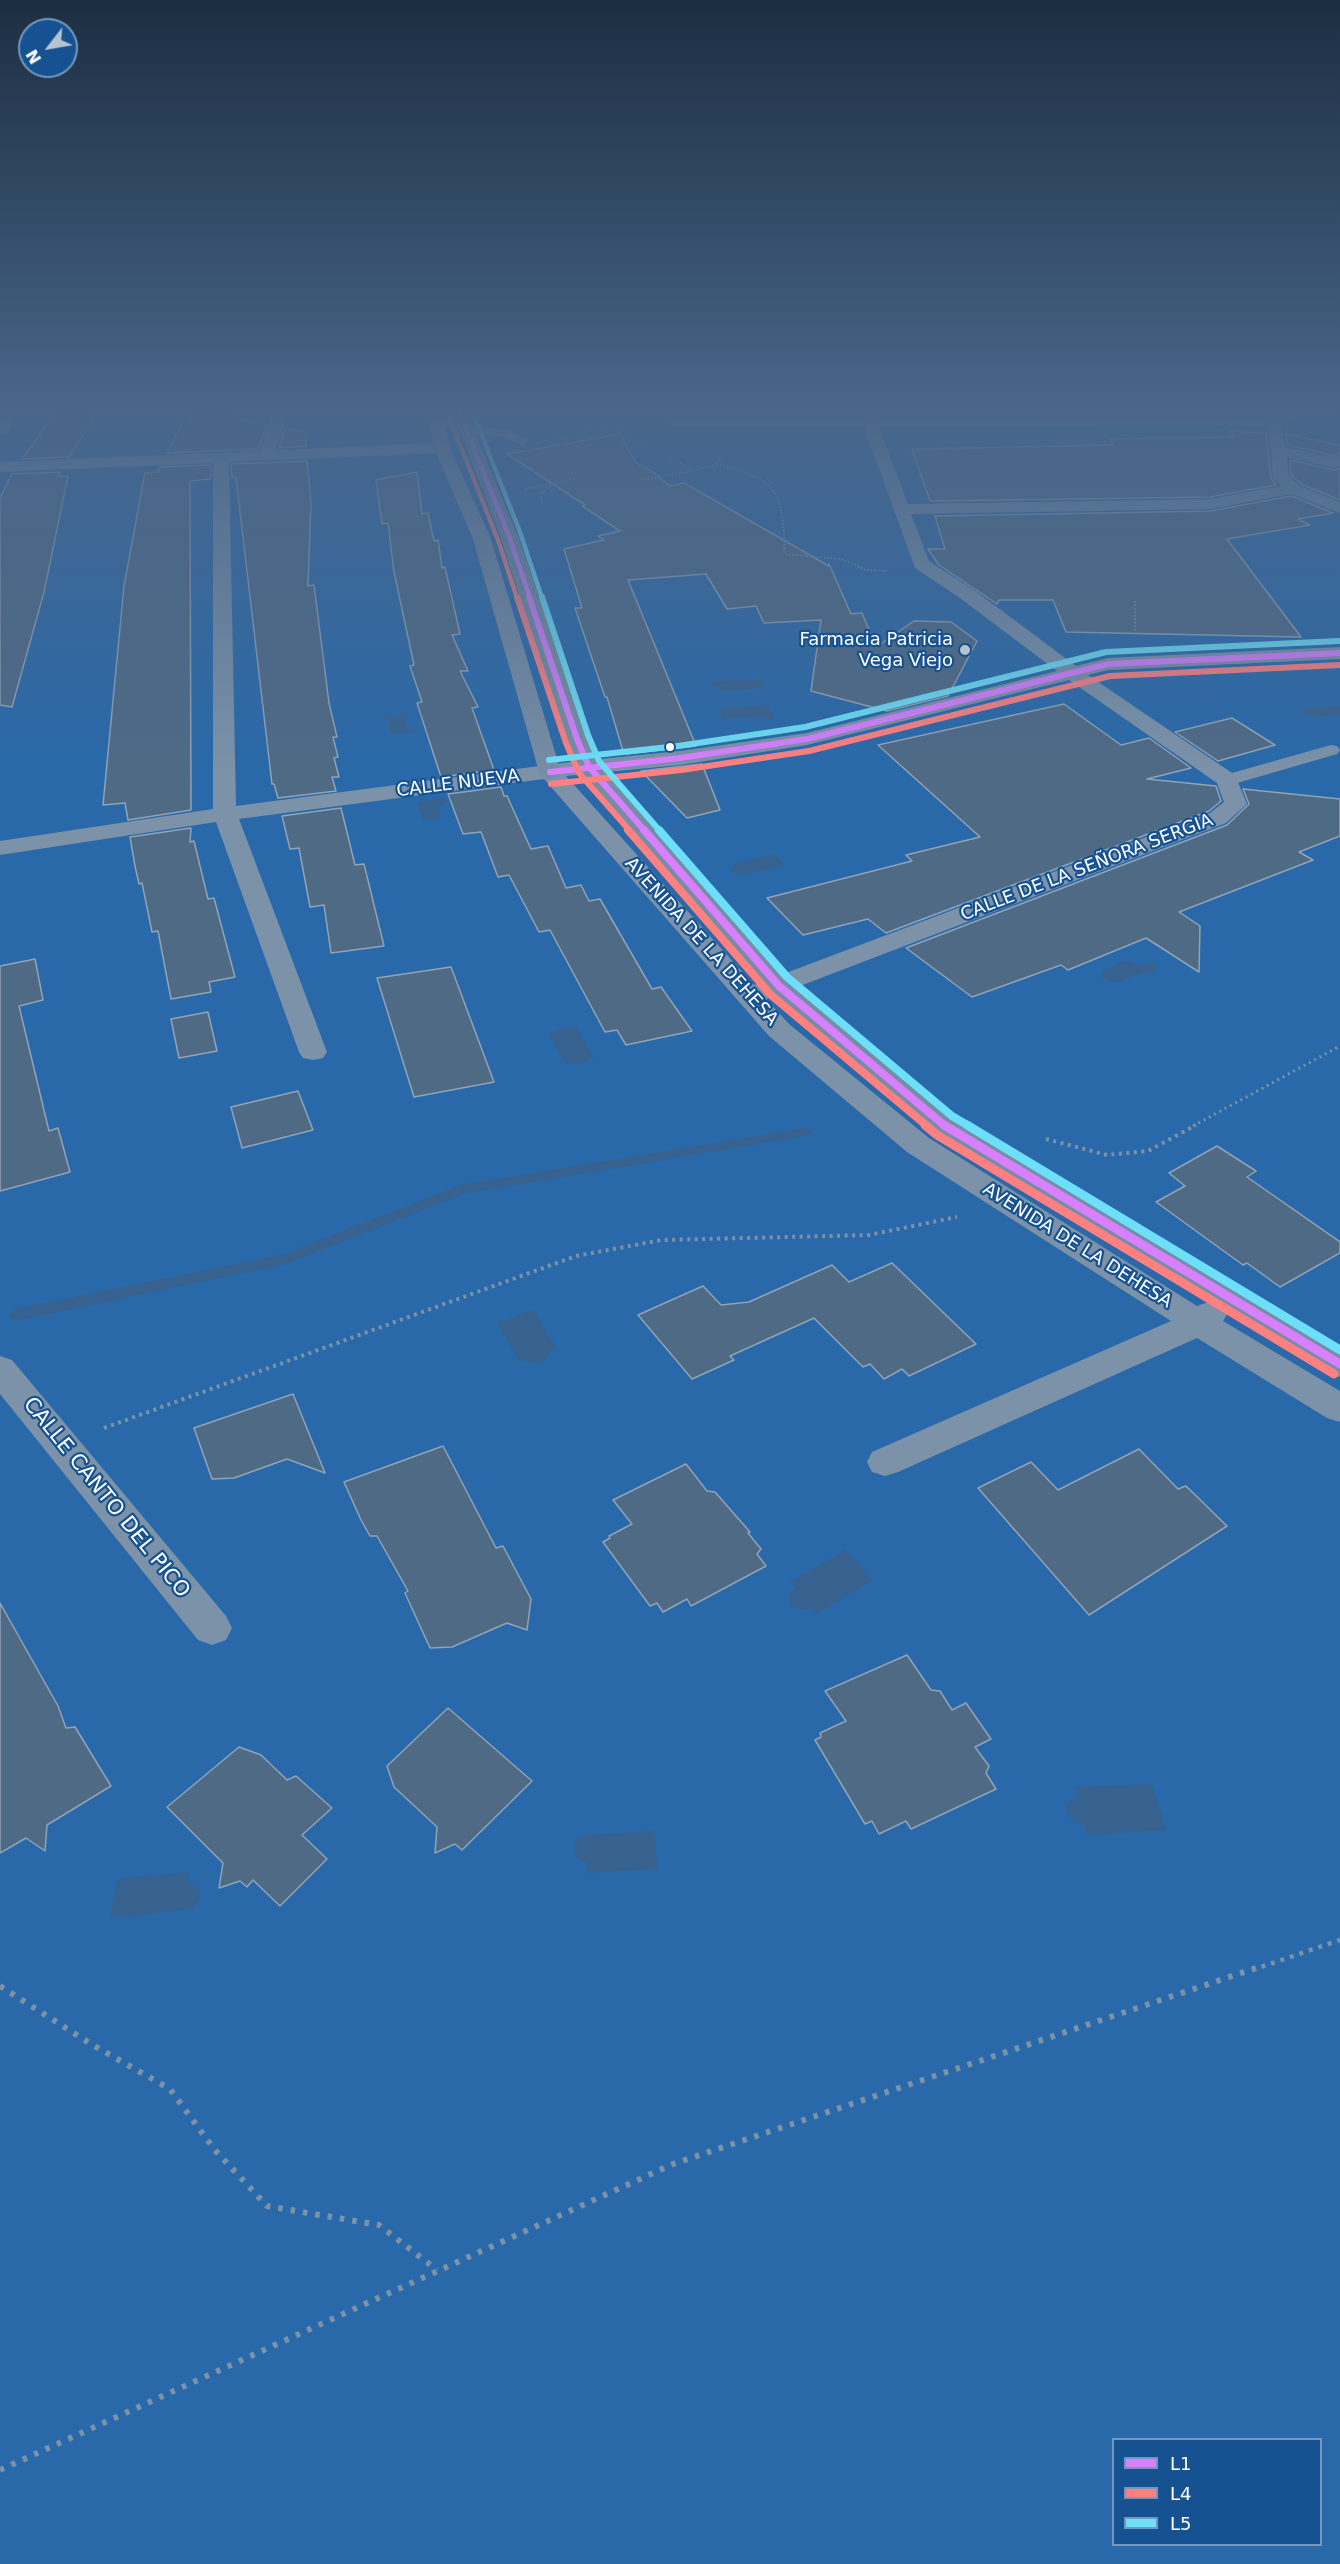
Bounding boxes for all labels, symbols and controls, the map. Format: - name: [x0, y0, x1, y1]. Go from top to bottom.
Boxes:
- north arrow: [18, 18, 78, 78]
- text: N: [22, 46, 45, 67]
- place label: Farmacia Patricia Vega Viejo: [800, 629, 953, 672]
- marker: Farmacia Patricia Vega Viejo: [958, 643, 972, 657]
- unlabelled marker: [664, 741, 676, 753]
- street label: CALLE NUEVA: [395, 766, 521, 802]
- street label: CALLE DE LA SEÑORA SERGIA: [958, 810, 1216, 926]
- street label: AVENIDA DE LA DEHESA: [620, 853, 782, 1031]
- street label: AVENIDA DE LA DEHESA: [978, 1179, 1176, 1313]
- street label: CALLE CANTO DEL PICO: [17, 1393, 195, 1603]
- legend: [1112, 2438, 1322, 2546]
- text: L1: [1170, 2453, 1191, 2474]
- text: L4: [1170, 2483, 1191, 2504]
- text: L5: [1170, 2513, 1191, 2534]

